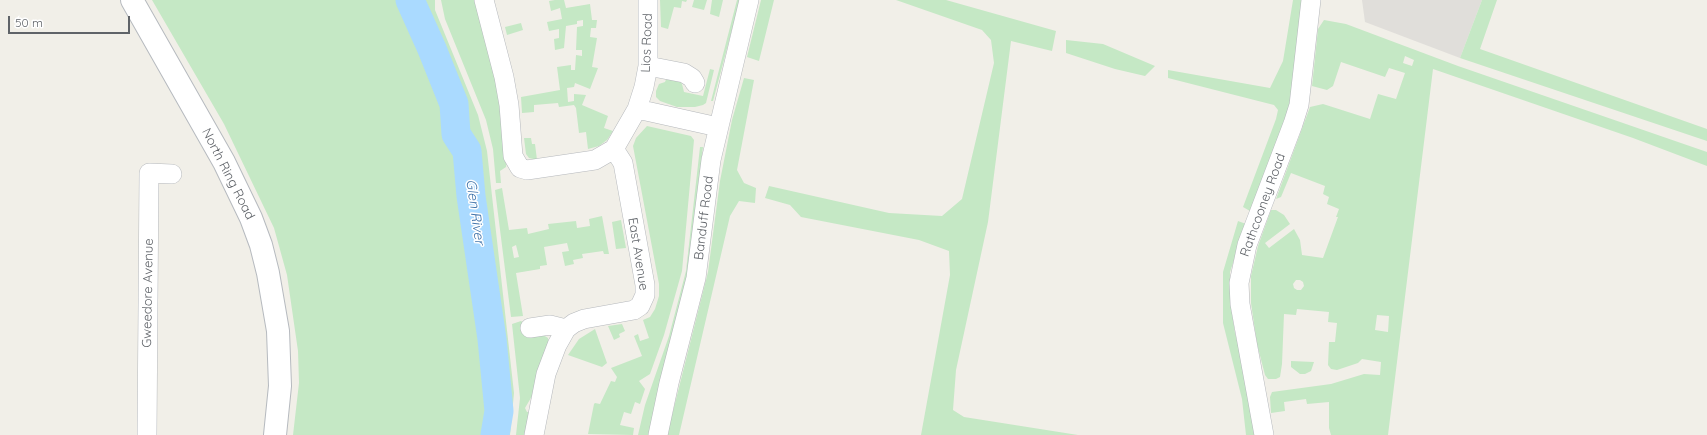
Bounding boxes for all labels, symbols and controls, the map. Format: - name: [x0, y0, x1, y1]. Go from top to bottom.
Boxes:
- scale bar: [10, 8, 132, 34]
- street label: Lios Road: [638, 13, 656, 73]
- text: 50 m: [15, 15, 43, 30]
- street label: North Ring Road: [198, 126, 258, 222]
- street label: Rathcooney Road: [1237, 151, 1289, 259]
- street label: Banduff Road: [691, 175, 717, 261]
- water label: Glen River: [462, 178, 488, 246]
- street label: East Avenue: [625, 216, 651, 292]
- street label: Gweedore Avenue: [139, 238, 157, 348]

